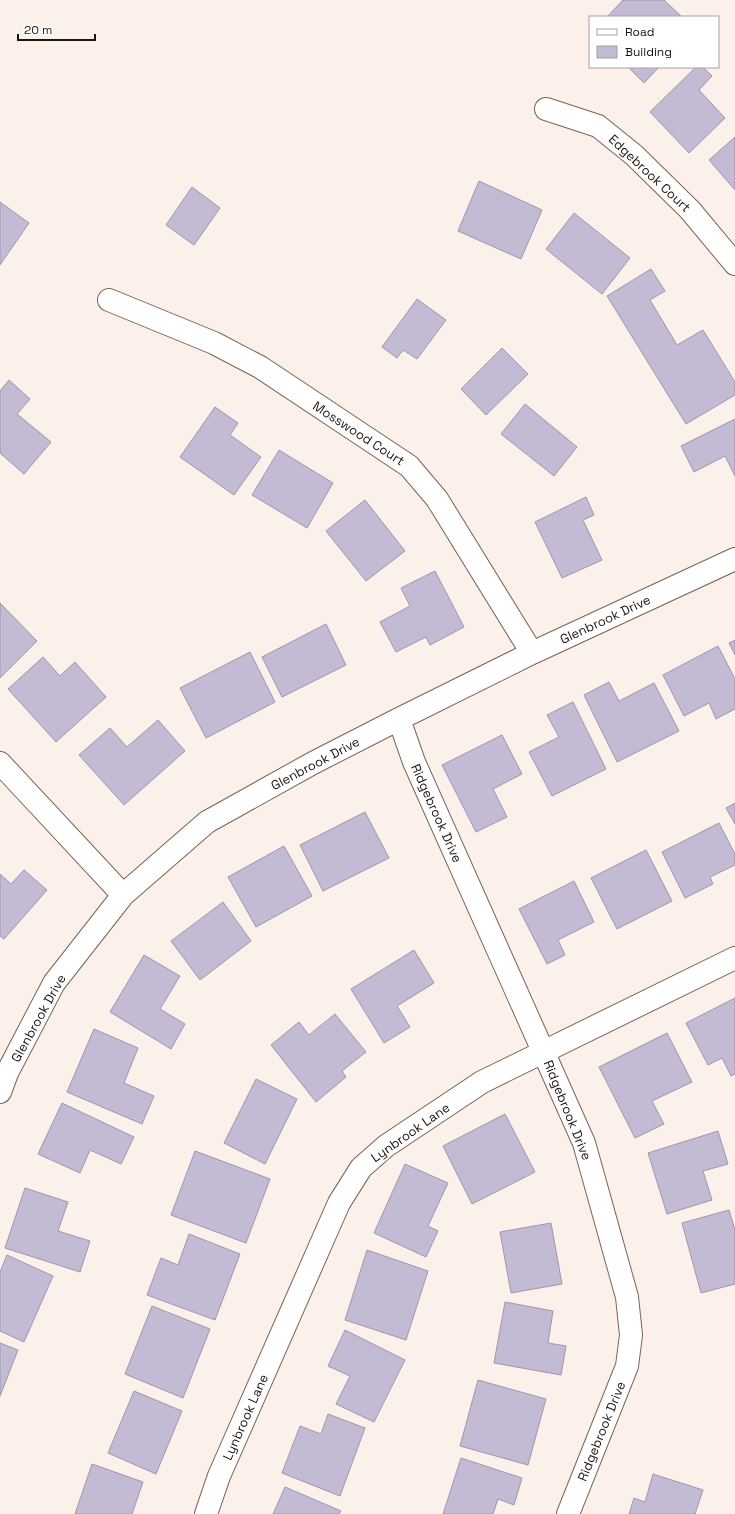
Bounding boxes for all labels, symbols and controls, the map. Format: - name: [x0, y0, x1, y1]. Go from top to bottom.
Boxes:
- scale bar: [18, 16, 95, 42]
- legend: [589, 16, 719, 68]
- text: 20 m: [24, 22, 52, 38]
- text: Road: [625, 24, 654, 40]
- text: Building: [625, 44, 672, 60]
- street label: Edgebrook Court: [605, 131, 694, 216]
- street label: Mosswood Court: [310, 397, 408, 469]
- street label: Glenbrook Drive: [557, 591, 653, 648]
- street label: Glenbrook Drive: [268, 733, 362, 794]
- street label: Ridgebrook Drive: [407, 761, 466, 865]
- street label: Glenbrook Drive: [7, 971, 70, 1065]
- street label: Ridgebrook Drive: [540, 1058, 595, 1163]
- street label: Lynbrook Lane: [367, 1099, 453, 1166]
- street label: Lynbrook Lane: [219, 1371, 272, 1463]
- street label: Ridgebrook Drive: [574, 1379, 629, 1484]

